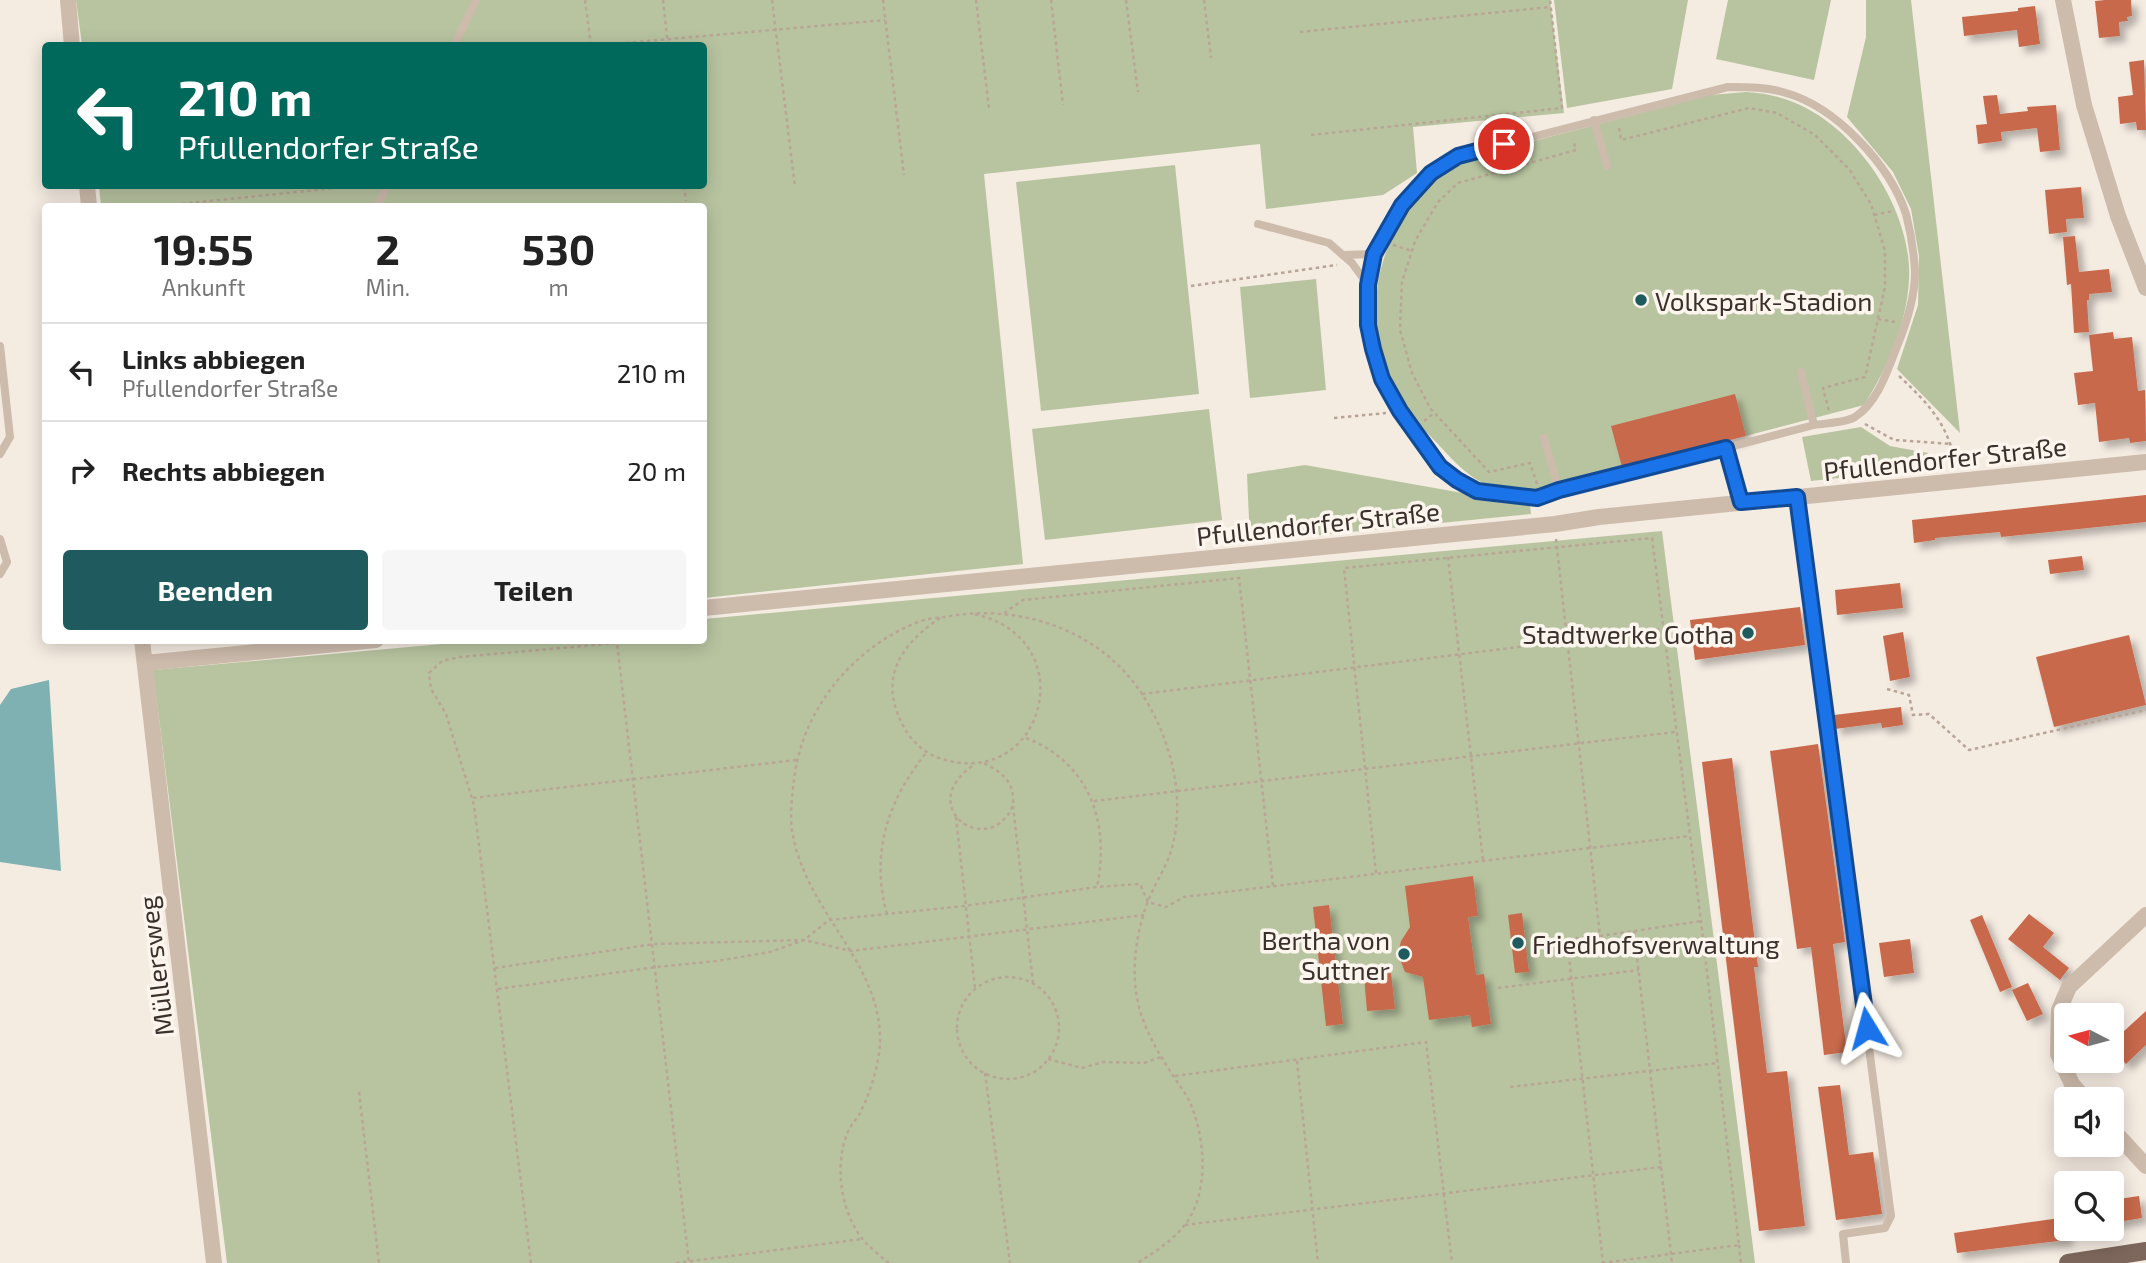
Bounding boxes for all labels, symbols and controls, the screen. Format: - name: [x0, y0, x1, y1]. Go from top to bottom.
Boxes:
- text: 210 m: [178, 67, 312, 126]
- icon: left: [63, 70, 154, 161]
- pin: [1474, 114, 1534, 174]
- icon: arrive: [1485, 125, 1523, 163]
- text: Pfullendorfer Straße: [178, 127, 479, 165]
- text: 19:55: [154, 223, 254, 273]
- text: 2: [376, 223, 400, 273]
- text: 530: [522, 223, 595, 273]
- text: Ankunft: [162, 273, 245, 301]
- text: Min.: [366, 273, 410, 301]
- text: m: [548, 273, 569, 301]
- place label: Volkspark-Stadion: [1655, 285, 1872, 316]
- marker: Volkspark-Stadion: [1633, 292, 1649, 308]
- text: Links abbiegen: [122, 343, 306, 374]
- icon: left: [63, 353, 101, 391]
- text: 210 m: [617, 357, 686, 388]
- text: Pfullendorfer Straße: [122, 374, 338, 402]
- street label: Pfullendorfer Straße: [1822, 430, 2068, 486]
- icon: right: [63, 451, 101, 489]
- text: Rechts abbiegen: [122, 455, 325, 486]
- text: 20 m: [627, 455, 686, 486]
- street label: Pfullendorfer Straße: [1195, 495, 1441, 551]
- button: Beenden: [63, 550, 368, 630]
- button: Teilen: [382, 550, 686, 630]
- place label: Stadtwerke Gotha: [1522, 618, 1734, 649]
- marker: Stadtwerke Gotha: [1740, 625, 1756, 641]
- street label: Müllersweg: [131, 894, 179, 1038]
- place label: Bertha von Suttner: [1261, 924, 1390, 985]
- place label: Friedhofsverwaltung: [1532, 928, 1780, 959]
- marker: Friedhofsverwaltung: [1510, 935, 1526, 951]
- marker: Bertha von Suttner: [1396, 946, 1412, 962]
- position arrow: [1830, 991, 1904, 1065]
- north arrow: [2054, 1003, 2124, 1073]
- map controls: [2054, 1003, 2124, 1241]
- button: sound: [2054, 1087, 2124, 1157]
- button: search: [2054, 1171, 2124, 1241]

